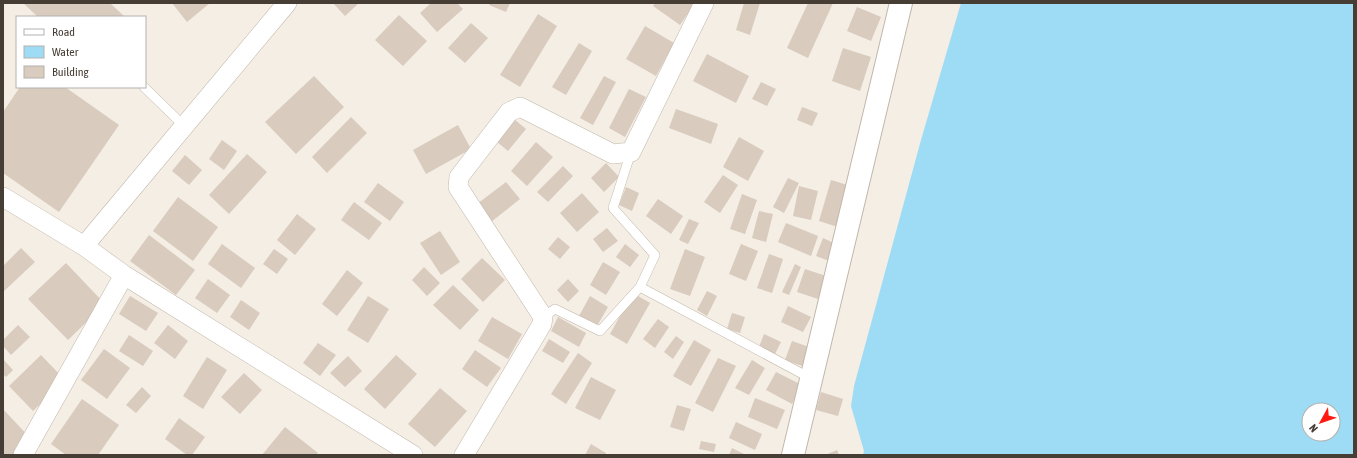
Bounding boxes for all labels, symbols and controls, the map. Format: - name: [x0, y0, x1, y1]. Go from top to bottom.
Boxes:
- legend: [16, 16, 146, 88]
- text: Road: [52, 25, 75, 39]
- text: Water: [52, 45, 79, 59]
- text: Building: [52, 65, 90, 79]
- north arrow: [1301, 402, 1341, 442]
- text: N: [1307, 422, 1320, 435]

